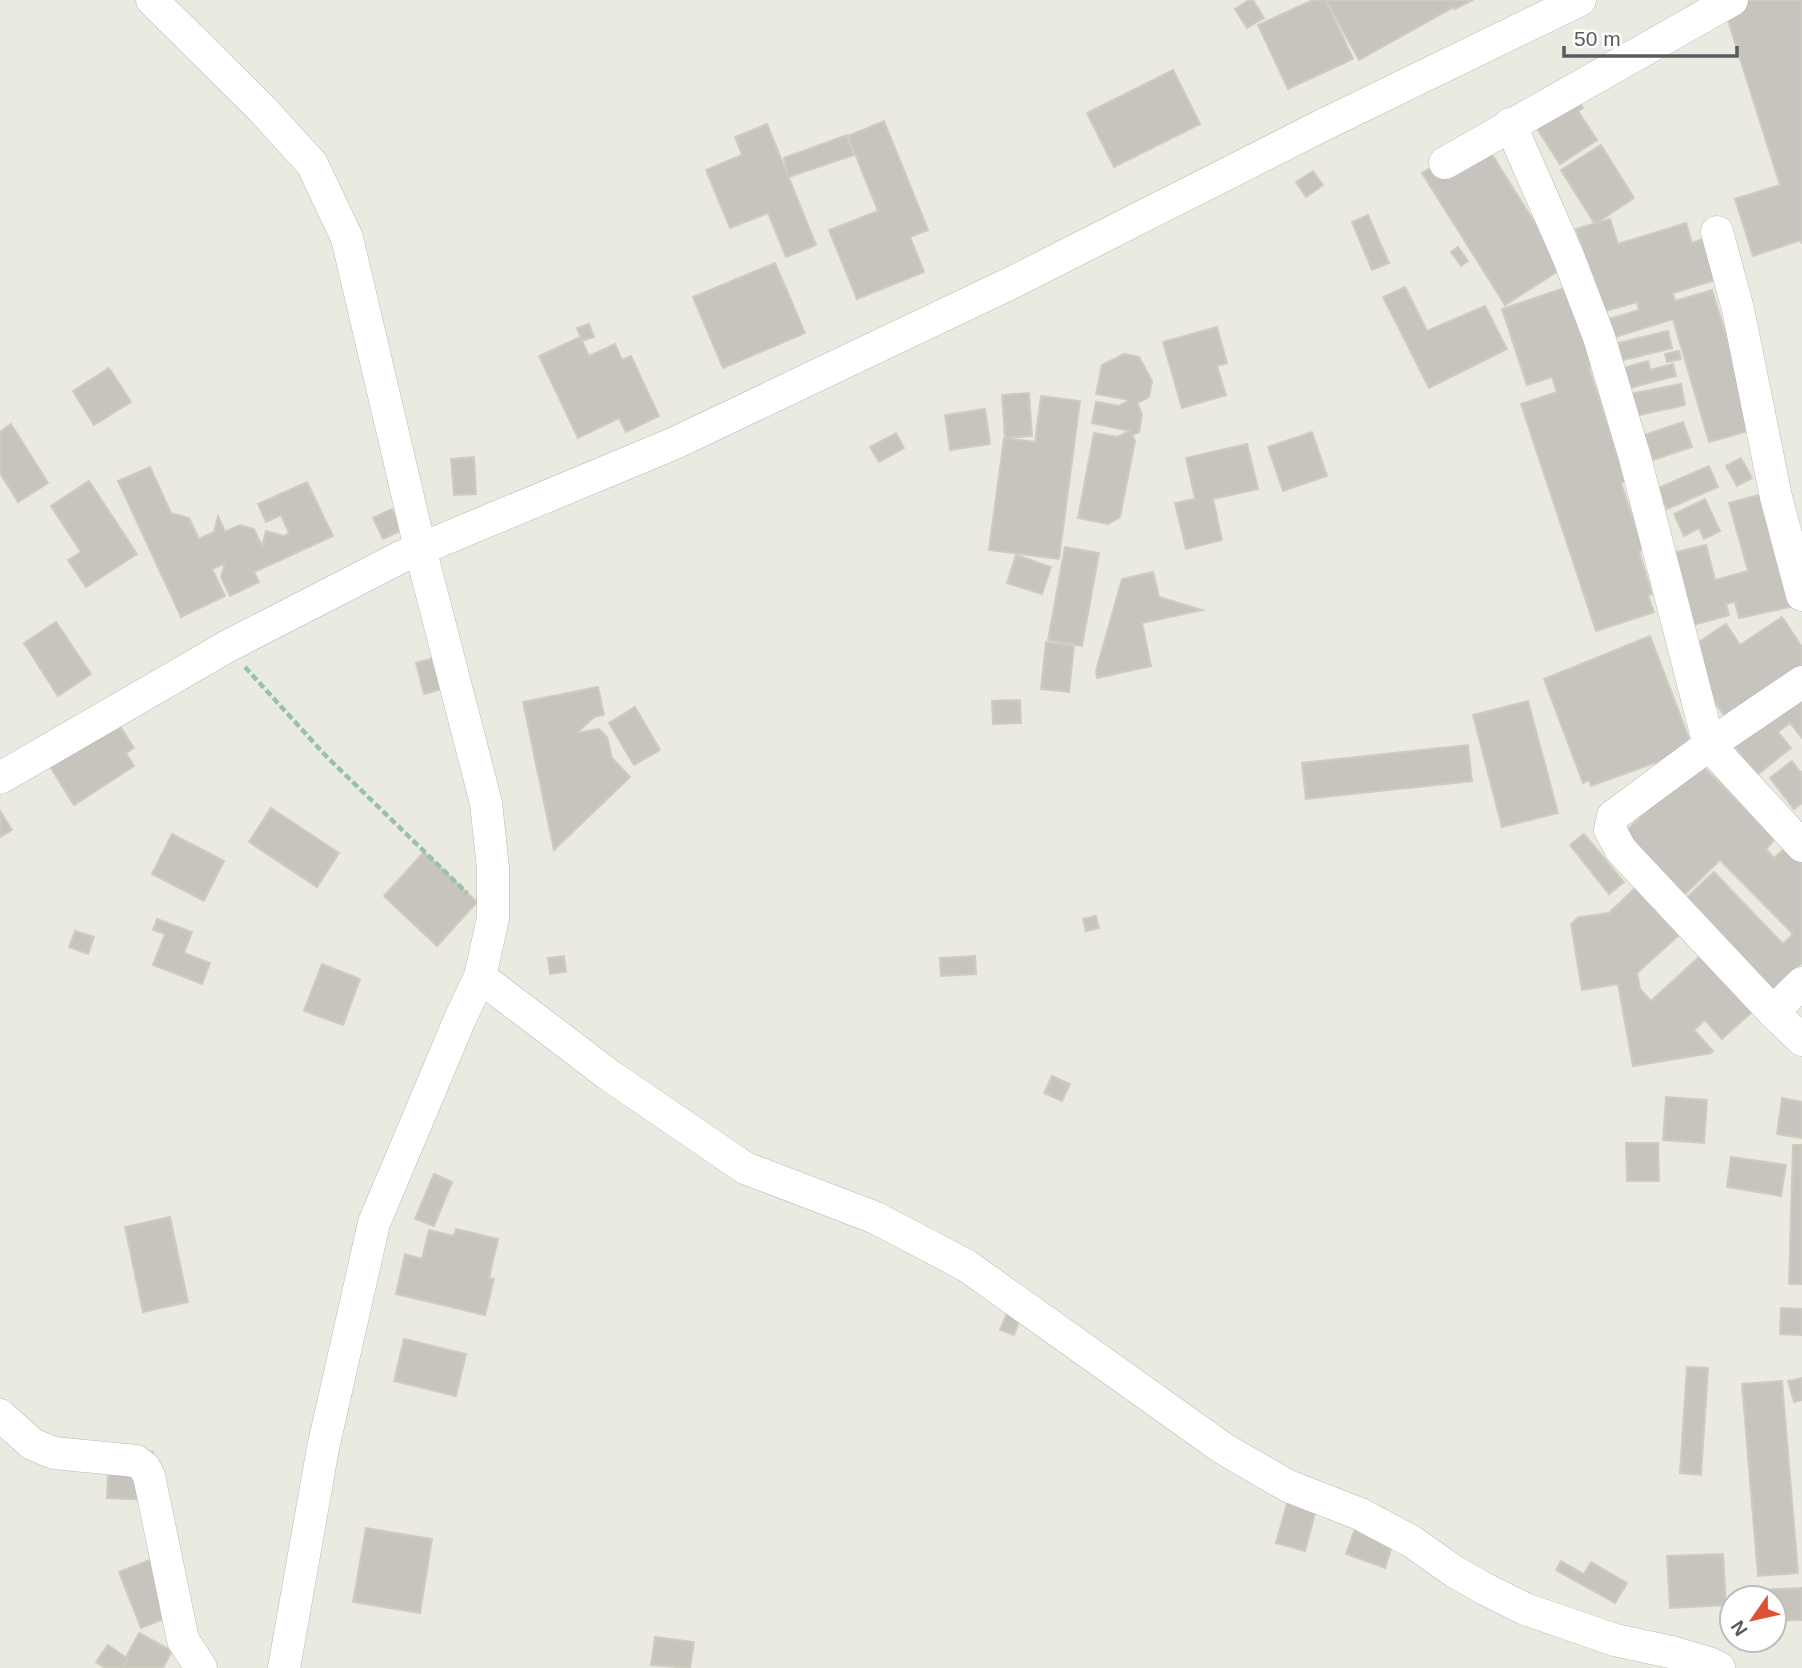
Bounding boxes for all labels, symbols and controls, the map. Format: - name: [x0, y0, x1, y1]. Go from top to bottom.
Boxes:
- scale bar: [1564, 14, 1737, 58]
- text: 50 m: [1574, 27, 1621, 50]
- north arrow: [1718, 1584, 1788, 1654]
- text: N: [1727, 1617, 1752, 1640]

